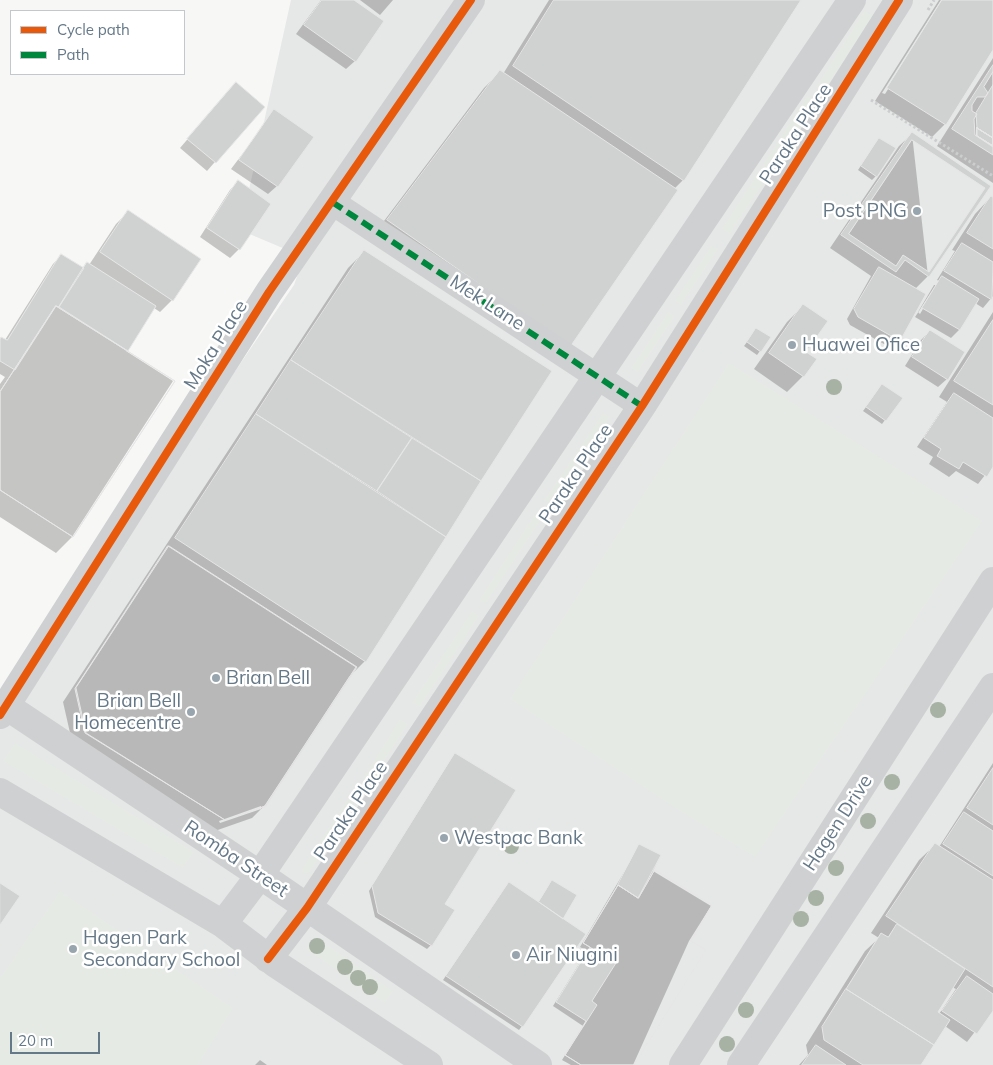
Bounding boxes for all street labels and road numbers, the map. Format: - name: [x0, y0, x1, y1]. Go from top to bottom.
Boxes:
- street label: Paraka Place: [755, 79, 837, 189]
- street label: Mek Lane: [445, 270, 529, 336]
- street label: Moka Place: [180, 296, 252, 394]
- street label: Paraka Place: [534, 420, 618, 528]
- street label: Paraka Place: [309, 757, 393, 865]
- street label: Hagen Drive: [799, 771, 877, 875]
- street label: Romba Street: [180, 816, 292, 902]

